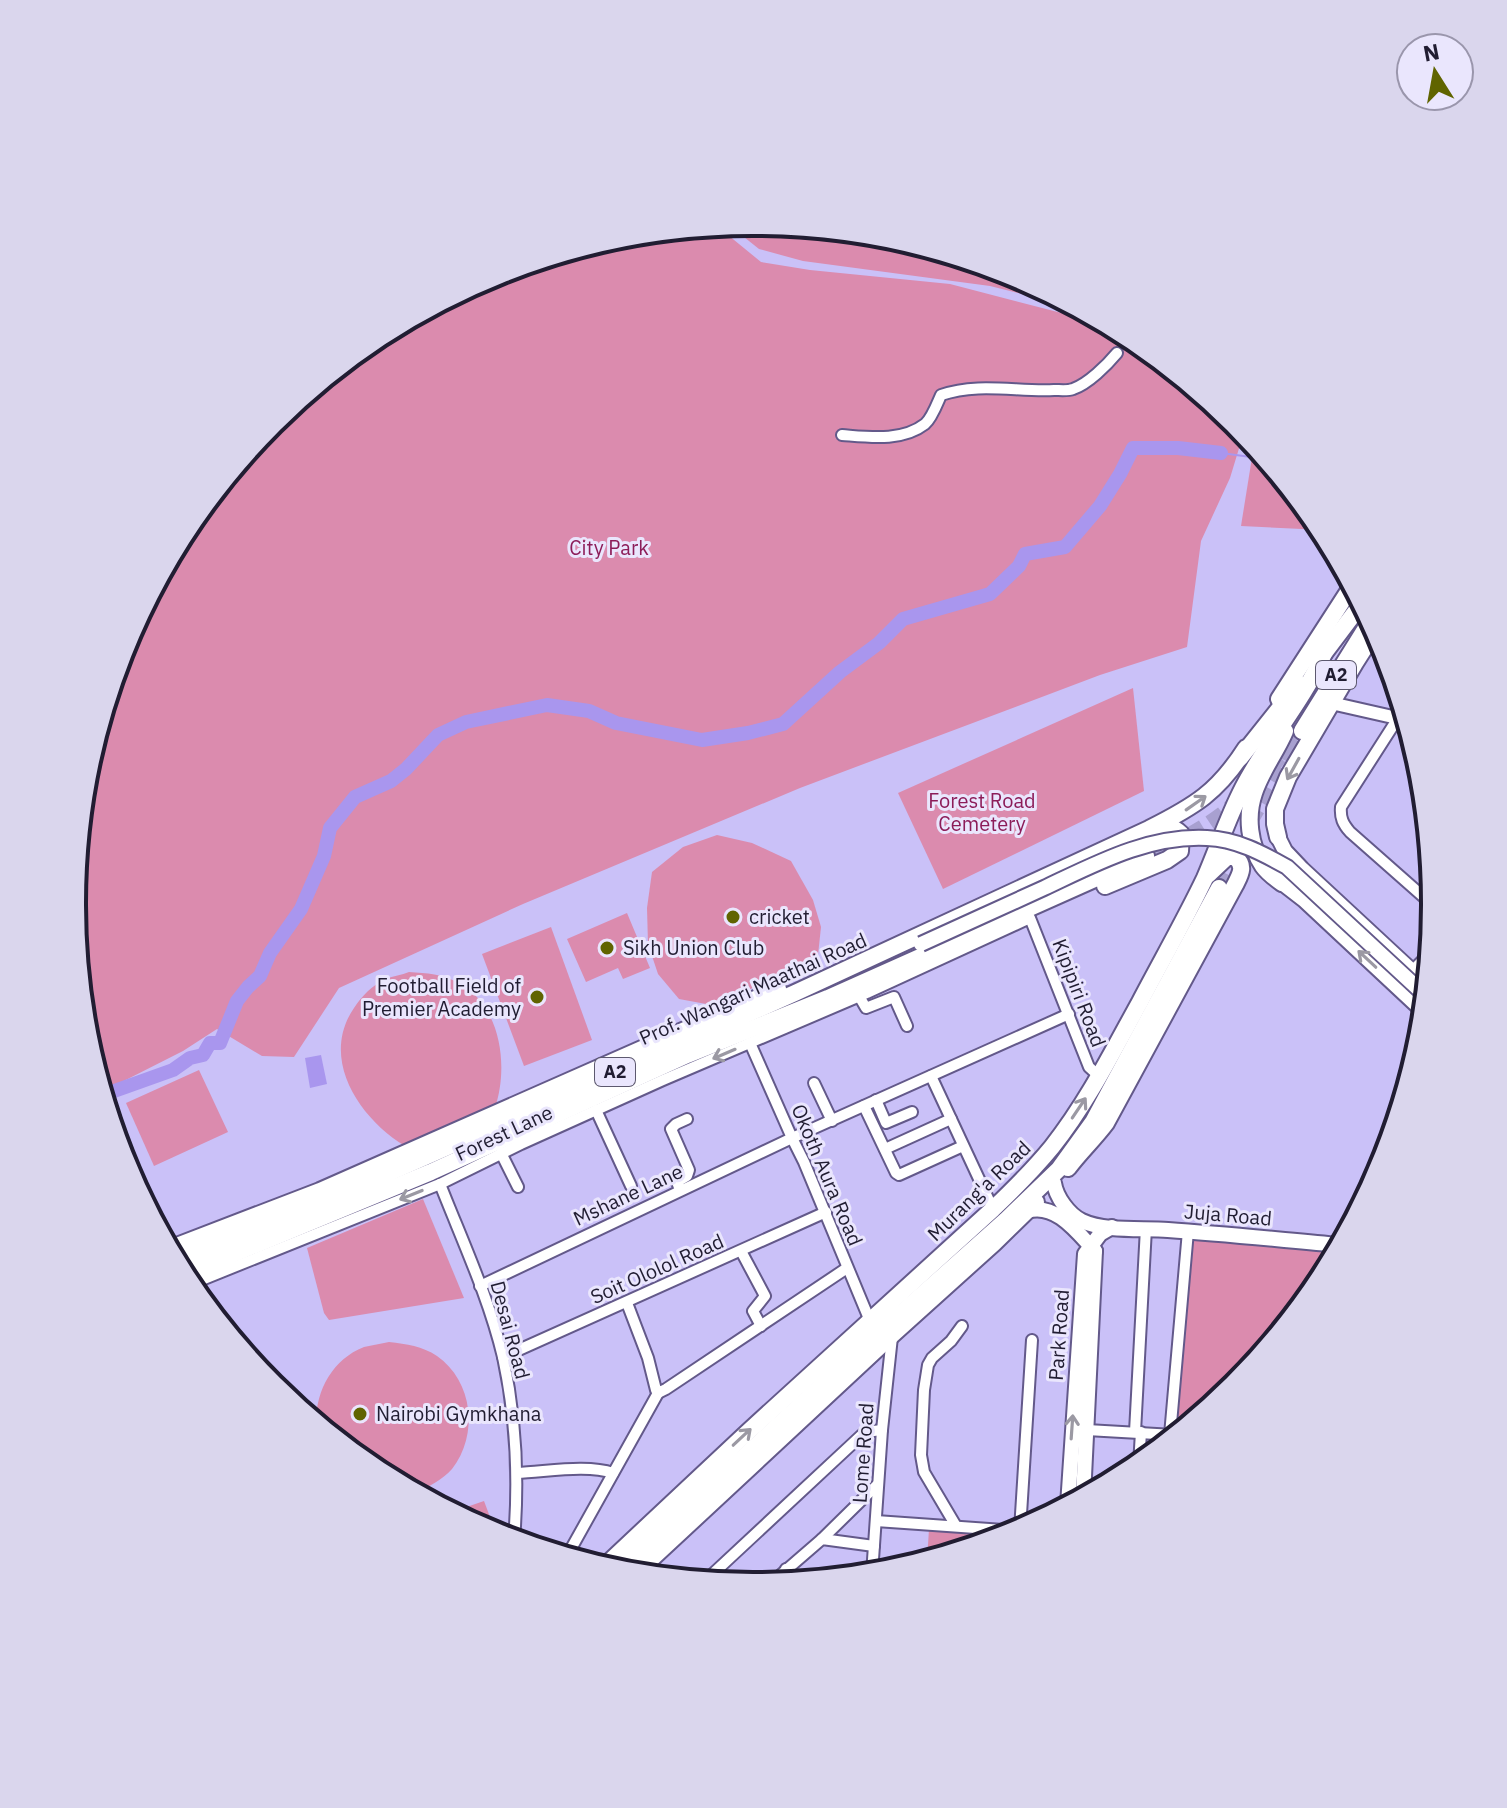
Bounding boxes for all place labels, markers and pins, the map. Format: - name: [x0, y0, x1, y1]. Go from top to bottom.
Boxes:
- place label: cricket: [749, 903, 810, 930]
- marker: cricket: [724, 908, 742, 926]
- place label: Sikh Union Club: [623, 934, 764, 961]
- marker: Sikh Union Club: [598, 939, 616, 957]
- place label: Football Field of Premier Academy: [362, 972, 522, 1022]
- marker: Football Field of Premier Academy: [528, 988, 546, 1006]
- place label: Nairobi Gymkhana: [376, 1400, 542, 1427]
- marker: Nairobi Gymkhana: [351, 1405, 369, 1423]

